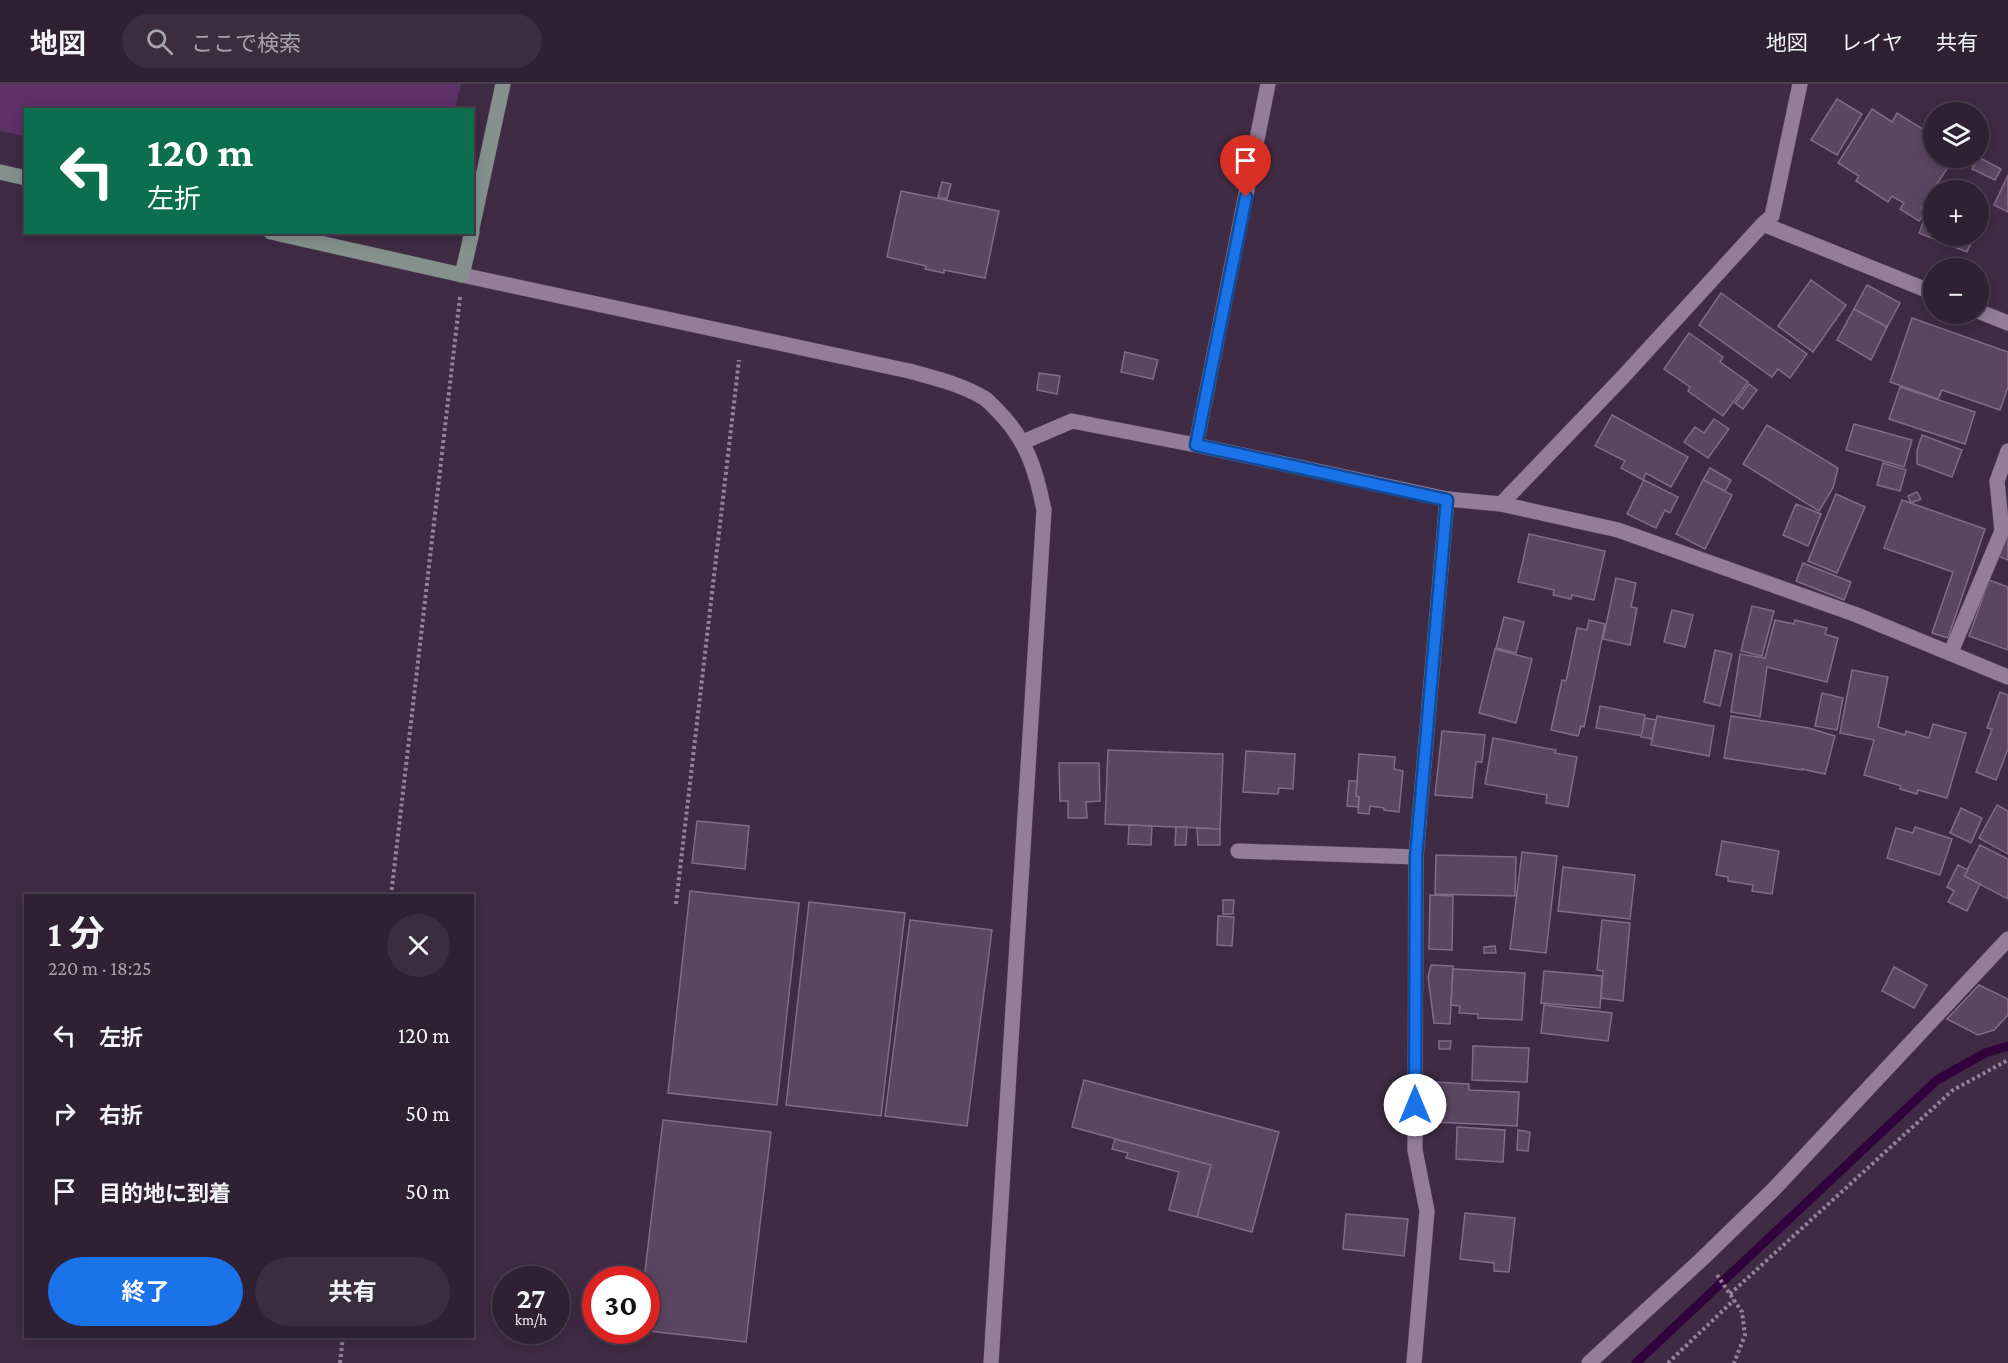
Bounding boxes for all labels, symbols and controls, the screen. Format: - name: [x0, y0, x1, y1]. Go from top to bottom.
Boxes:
- search box: [122, 14, 542, 68]
- icon: search: [143, 25, 176, 58]
- text: 地図: [30, 28, 86, 59]
- text: ここで検索: [191, 31, 301, 56]
- text: 地図: [1766, 31, 1808, 55]
- text: レイヤ: [1841, 31, 1903, 55]
- text: 共有: [1936, 31, 1978, 55]
- map controls: [1923, 102, 1989, 324]
- button: layers: [1923, 102, 1989, 168]
- text: 120 m: [147, 128, 253, 175]
- icon: left: [48, 132, 126, 210]
- pin: [1220, 135, 1271, 197]
- icon: arrive: [1229, 144, 1262, 177]
- button: +: [1923, 180, 1989, 246]
- text: 左折: [147, 184, 201, 214]
- button: −: [1923, 258, 1989, 324]
- text: 1 分: [48, 914, 104, 954]
- button: close: [387, 914, 450, 977]
- text: 220 m · 18:25: [48, 957, 151, 979]
- icon: left: [48, 1019, 81, 1052]
- text: 120 m: [398, 1023, 450, 1048]
- text: 左折: [99, 1025, 143, 1050]
- position arrow: [1383, 1073, 1447, 1137]
- icon: right: [48, 1097, 81, 1130]
- text: 50 m: [405, 1101, 450, 1126]
- text: 右折: [99, 1103, 143, 1128]
- icon: arrive: [48, 1175, 81, 1208]
- text: 50 m: [405, 1179, 450, 1204]
- text: 目的地に到着: [99, 1181, 231, 1206]
- button: 終了: [48, 1257, 243, 1326]
- button: 共有: [255, 1257, 450, 1326]
- speed limit sign: 30: [582, 1266, 660, 1344]
- text: 27: [516, 1281, 546, 1314]
- text: km/h: [515, 1312, 547, 1328]

